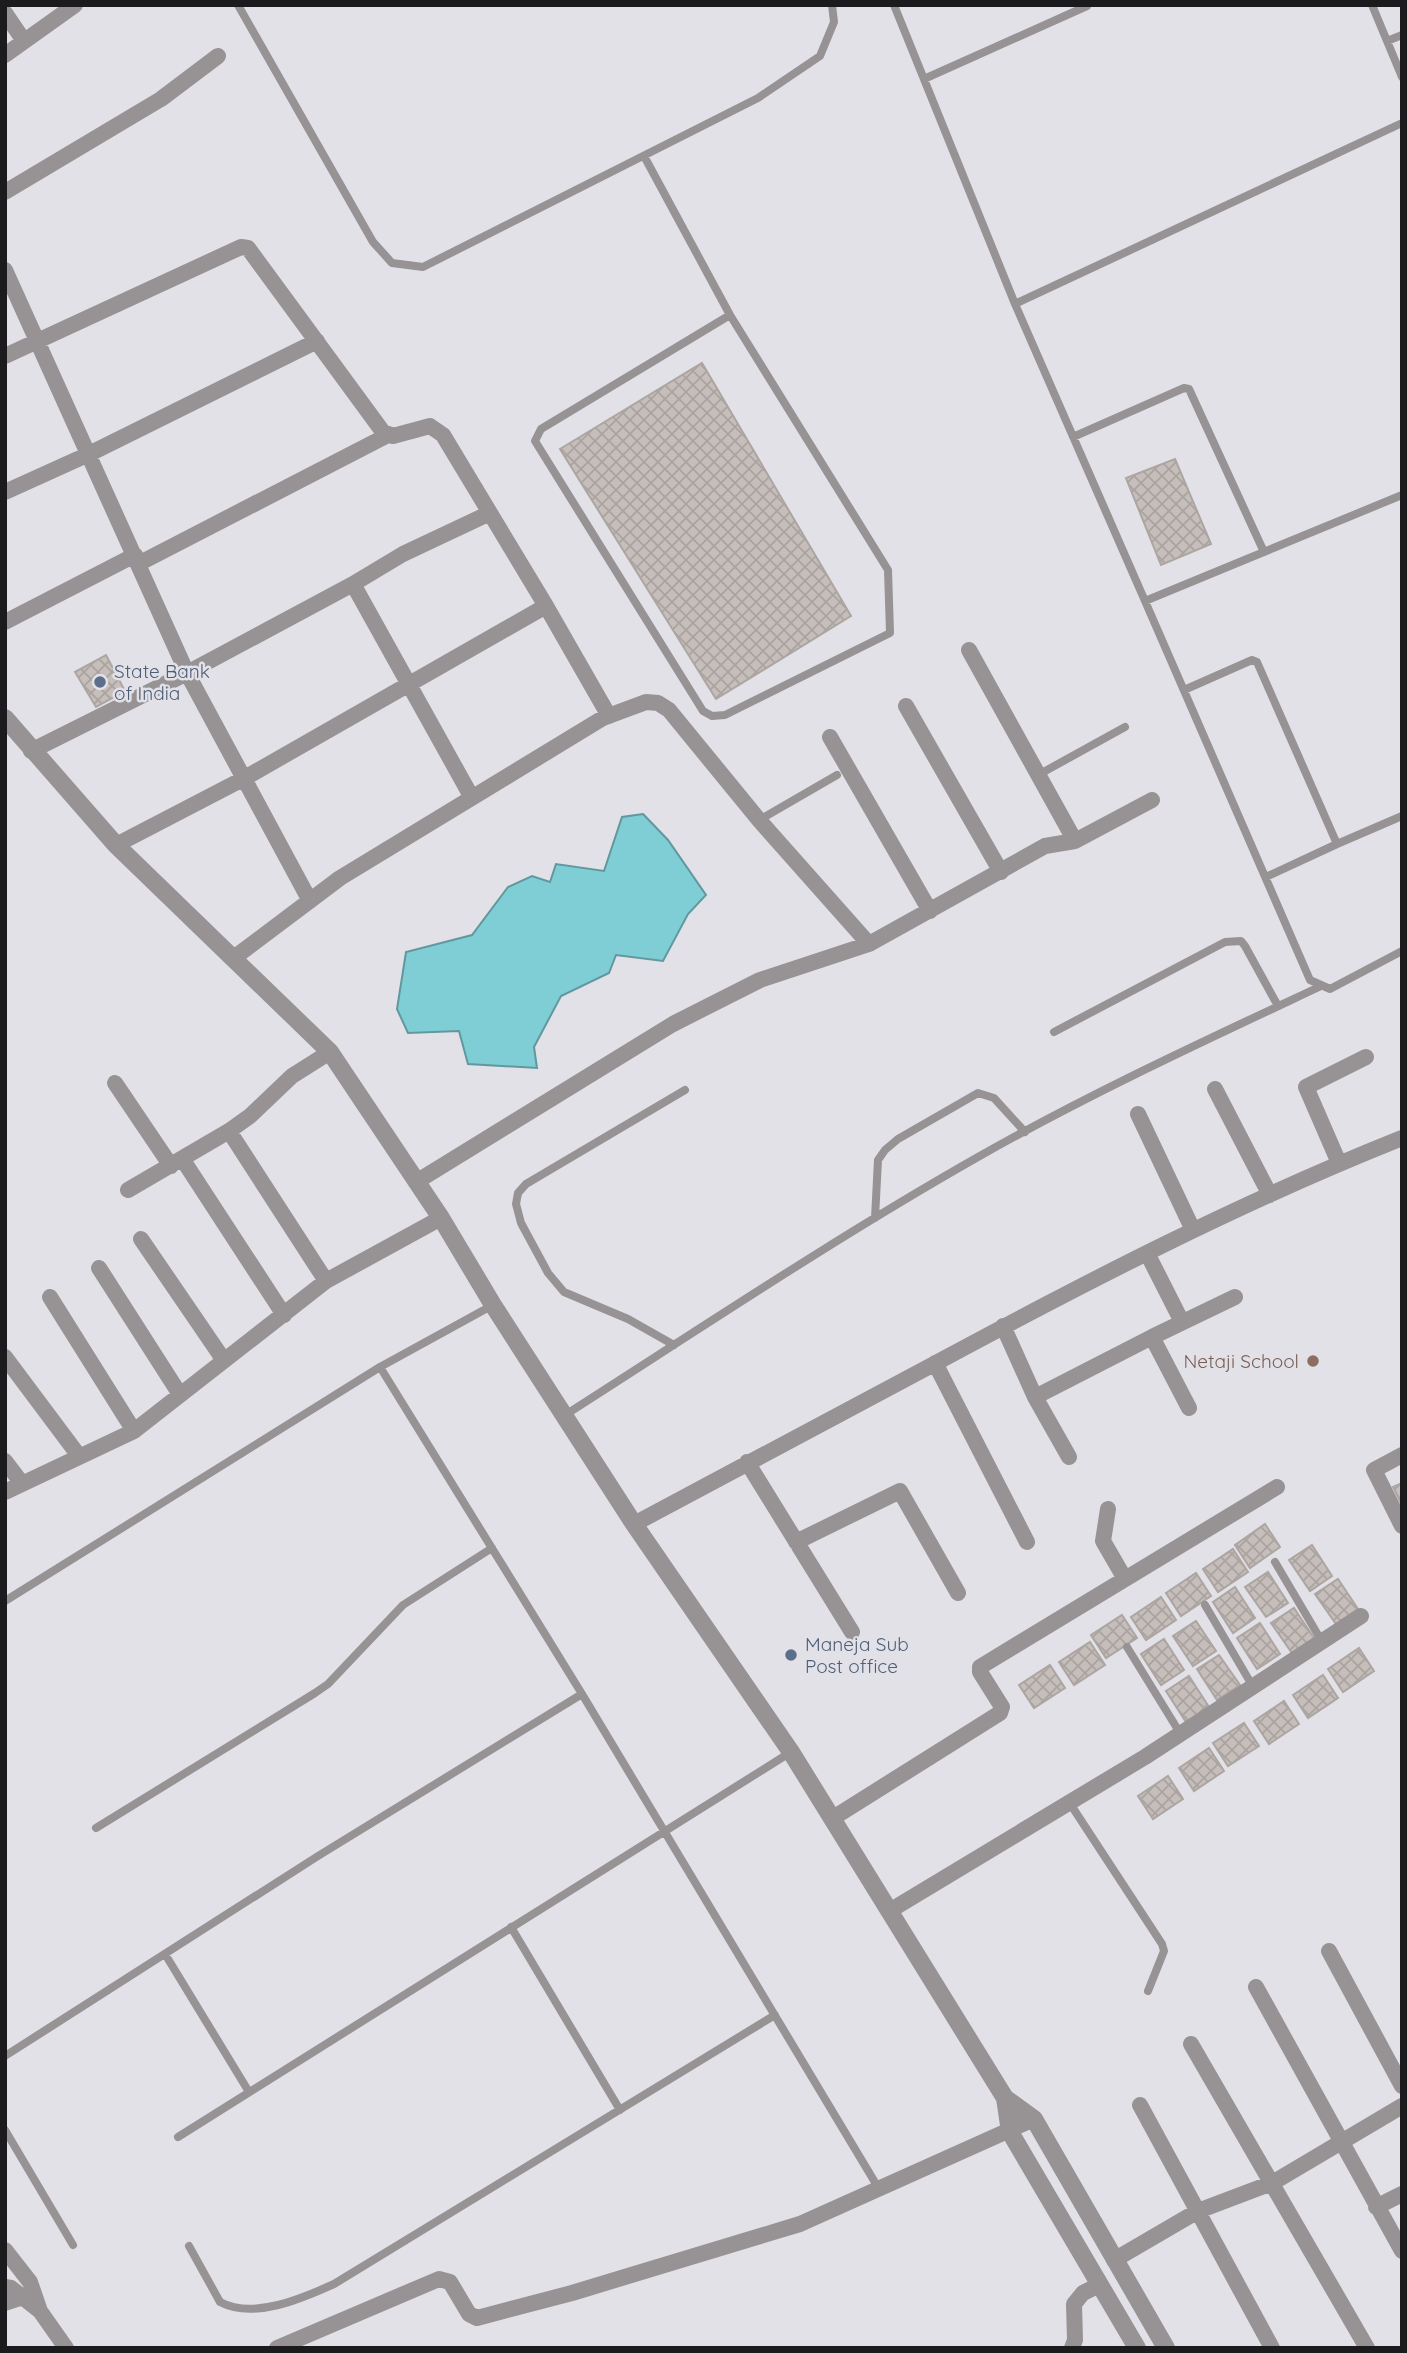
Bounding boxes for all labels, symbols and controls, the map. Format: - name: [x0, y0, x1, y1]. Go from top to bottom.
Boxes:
- place label: State Bank of India: [114, 659, 210, 705]
- marker: State Bank of India: [92, 674, 108, 690]
- place label: Netaji School: [1183, 1349, 1299, 1373]
- marker: Netaji School: [1305, 1353, 1321, 1369]
- place label: Maneja Sub Post office: [805, 1632, 909, 1678]
- marker: Maneja Sub Post office: [783, 1647, 799, 1663]

